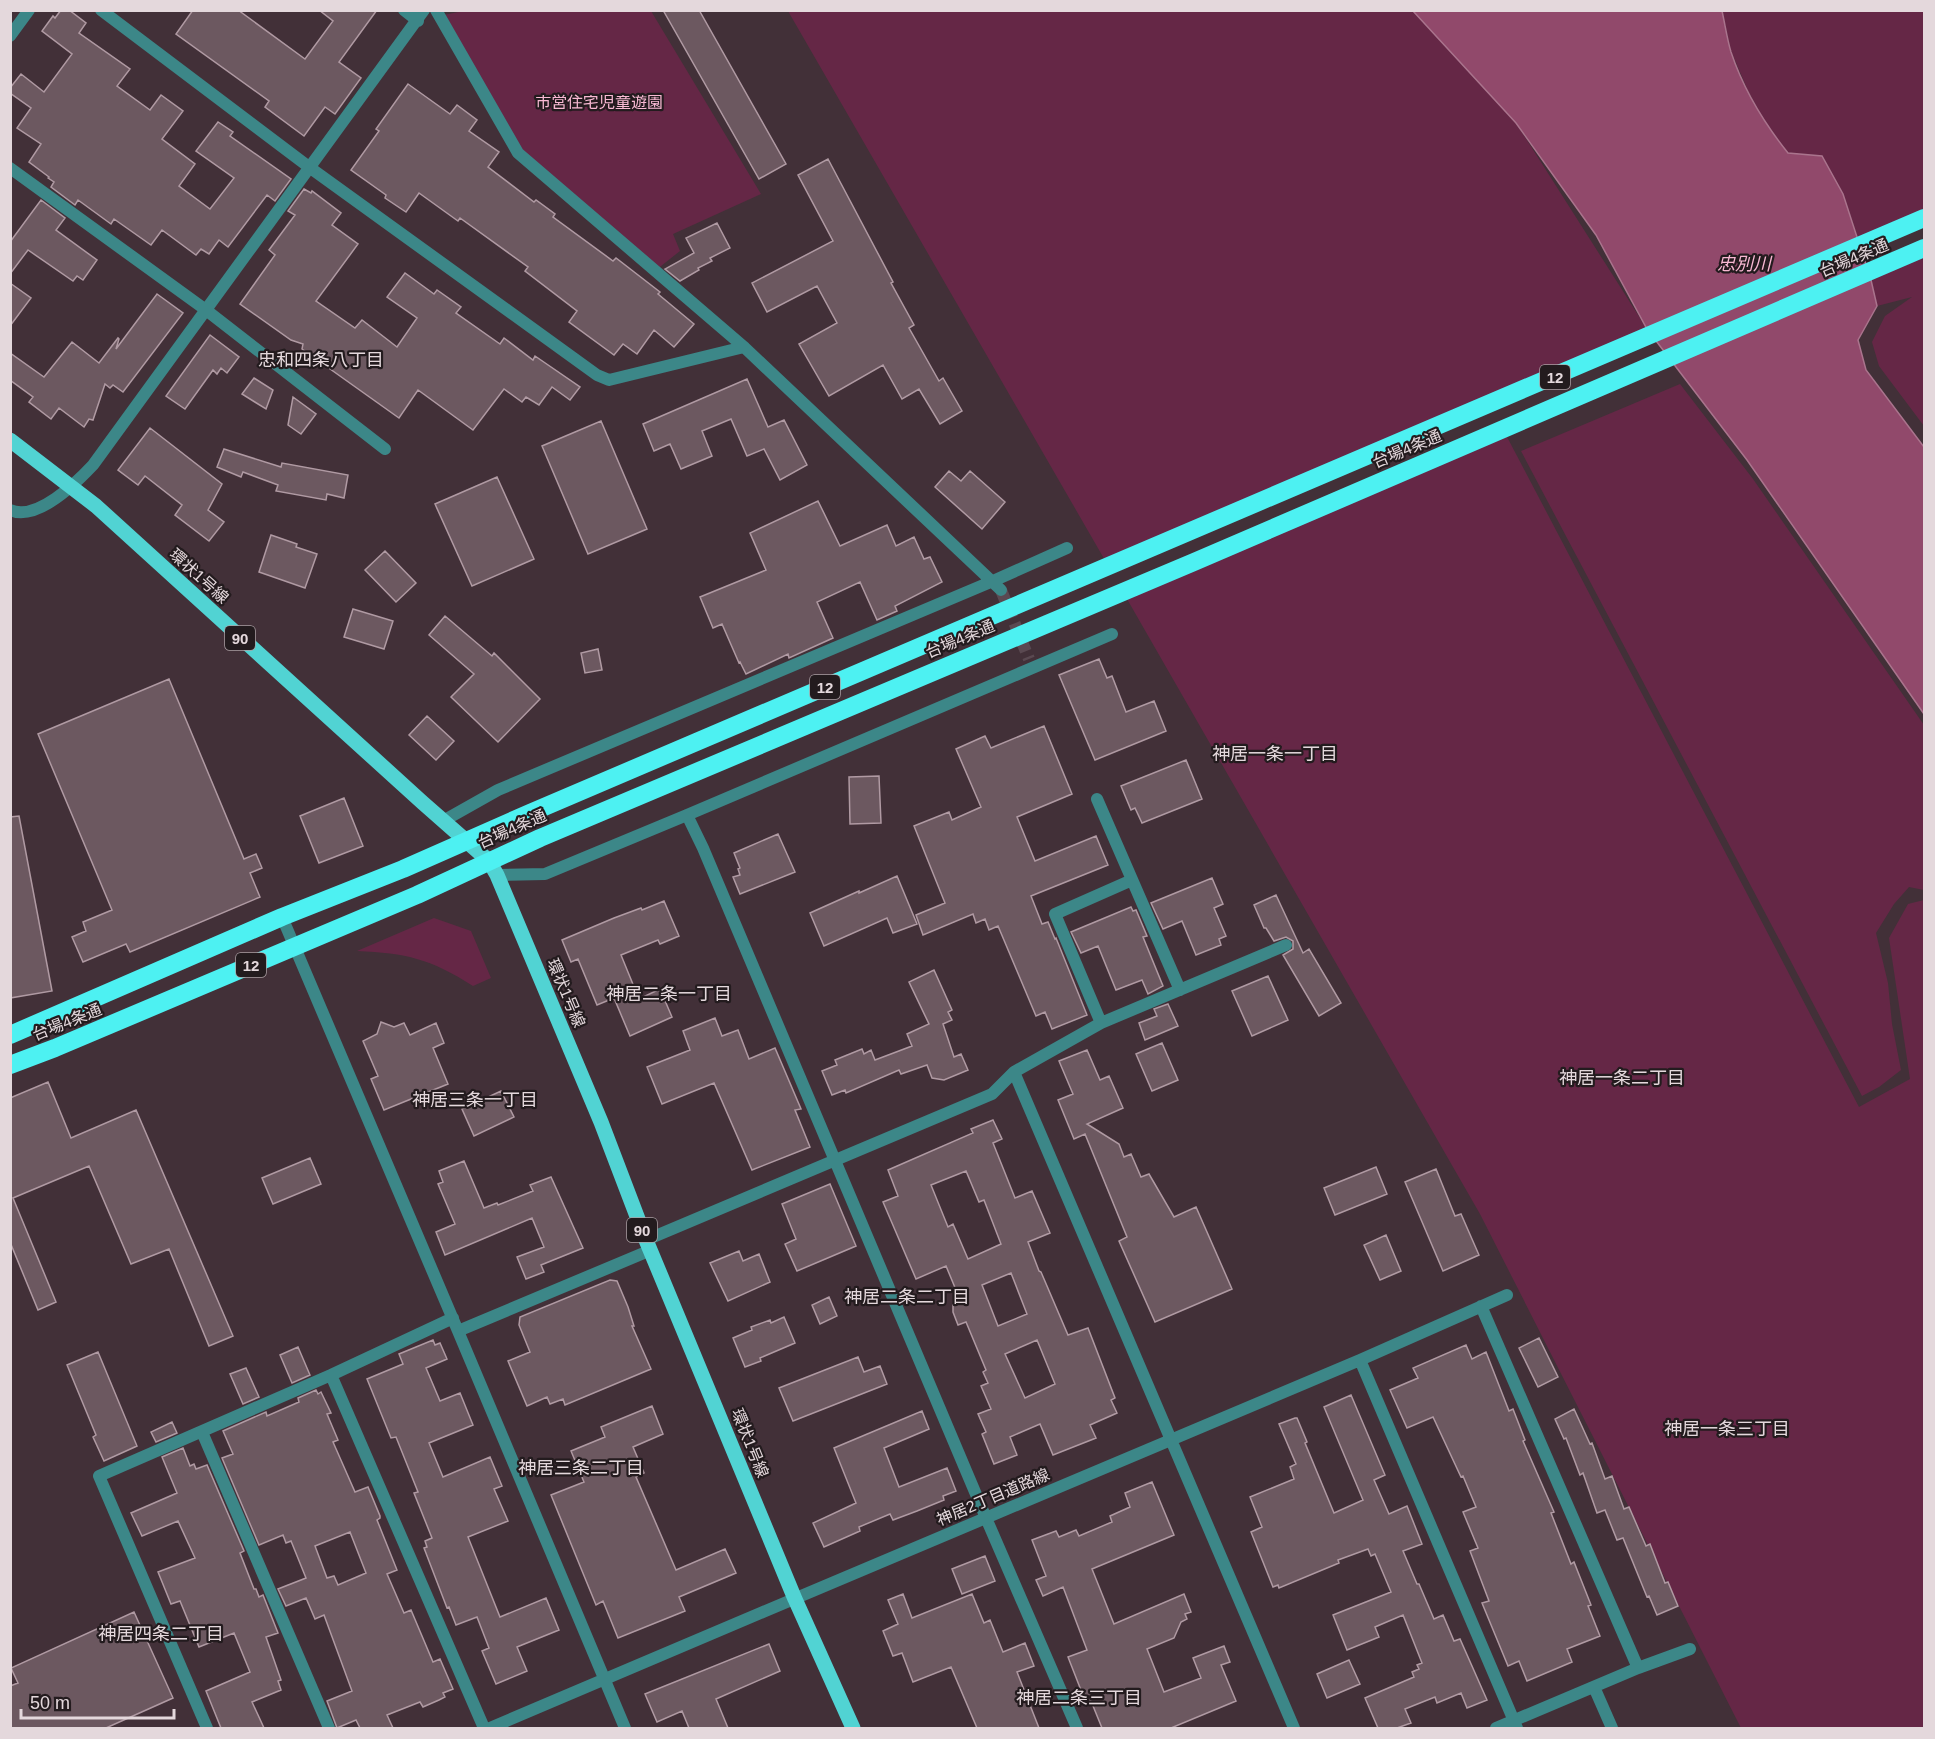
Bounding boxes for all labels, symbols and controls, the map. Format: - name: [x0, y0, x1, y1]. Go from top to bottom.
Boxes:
- park label: 市営住宅児童遊園: [535, 94, 663, 111]
- street label: 台場4条通: [1817, 236, 1891, 280]
- water label: 忠別川: [1717, 254, 1773, 274]
- district label: 忠和四条八丁目: [258, 350, 384, 370]
- road number: 12: [1540, 365, 1570, 389]
- street label: 台場4条通: [1370, 427, 1444, 471]
- street label: 環状1号線: [166, 545, 232, 607]
- street label: 台場4条通: [923, 617, 997, 661]
- road number: 90: [225, 626, 255, 650]
- road number: 12: [810, 675, 840, 699]
- district label: 神居一条一丁目: [1212, 744, 1338, 764]
- street label: 台場4条通: [475, 806, 549, 852]
- road number: 12: [236, 953, 266, 977]
- street label: 環状1号線: [544, 956, 588, 1030]
- district label: 神居二条一丁目: [606, 984, 732, 1004]
- street label: 台場4条通: [30, 1000, 104, 1044]
- district label: 神居一条二丁目: [1559, 1068, 1685, 1088]
- district label: 神居三条一丁目: [412, 1090, 538, 1110]
- road number: 90: [627, 1218, 657, 1242]
- district label: 神居二条二丁目: [844, 1287, 970, 1307]
- street label: 環状1号線: [728, 1406, 772, 1480]
- district label: 神居一条三丁目: [1664, 1419, 1790, 1439]
- district label: 神居三条二丁目: [518, 1458, 644, 1478]
- street label: 神居2丁目道路線: [934, 1466, 1052, 1528]
- district label: 神居四条二丁目: [98, 1624, 224, 1644]
- scale bar: [21, 1682, 174, 1720]
- district label: 神居二条三丁目: [1016, 1688, 1142, 1708]
- text: 50 m: [30, 1693, 70, 1713]

